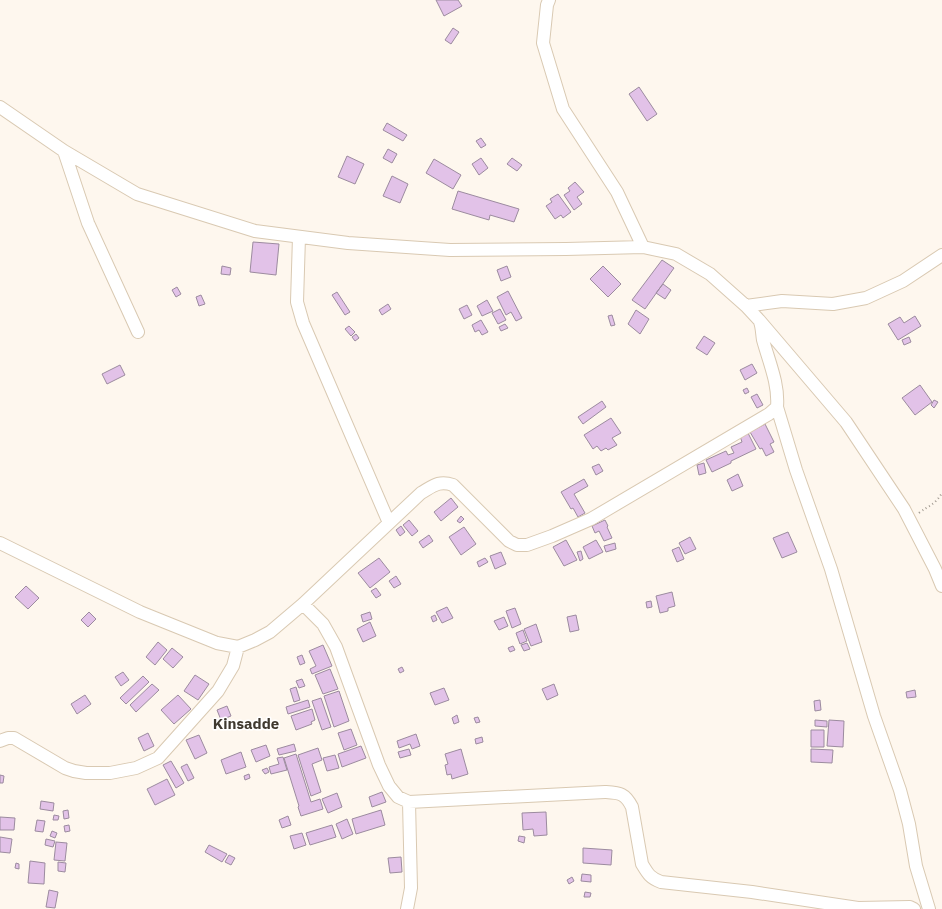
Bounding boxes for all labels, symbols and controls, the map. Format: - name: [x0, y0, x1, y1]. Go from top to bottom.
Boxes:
- district label: Kinsadde: [213, 714, 279, 733]

